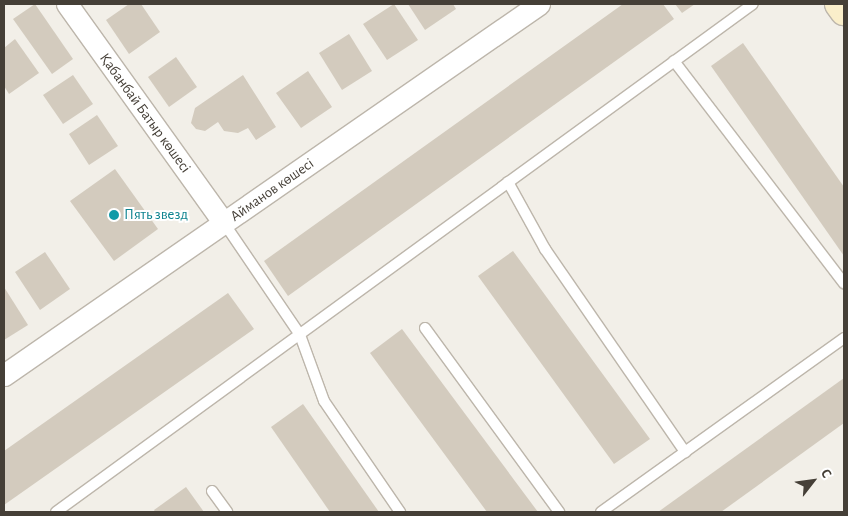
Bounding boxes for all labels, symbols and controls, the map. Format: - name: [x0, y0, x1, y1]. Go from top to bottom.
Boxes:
- street label: Қабанбай Батыр көшесі: [96, 50, 194, 176]
- street label: Айманов көшесі: [227, 155, 317, 225]
- place label: Пять звезд: [124, 206, 188, 224]
- marker: Пять звезд: [108, 209, 120, 221]
- north arrow: [788, 456, 838, 506]
- text: С: [818, 467, 834, 480]

